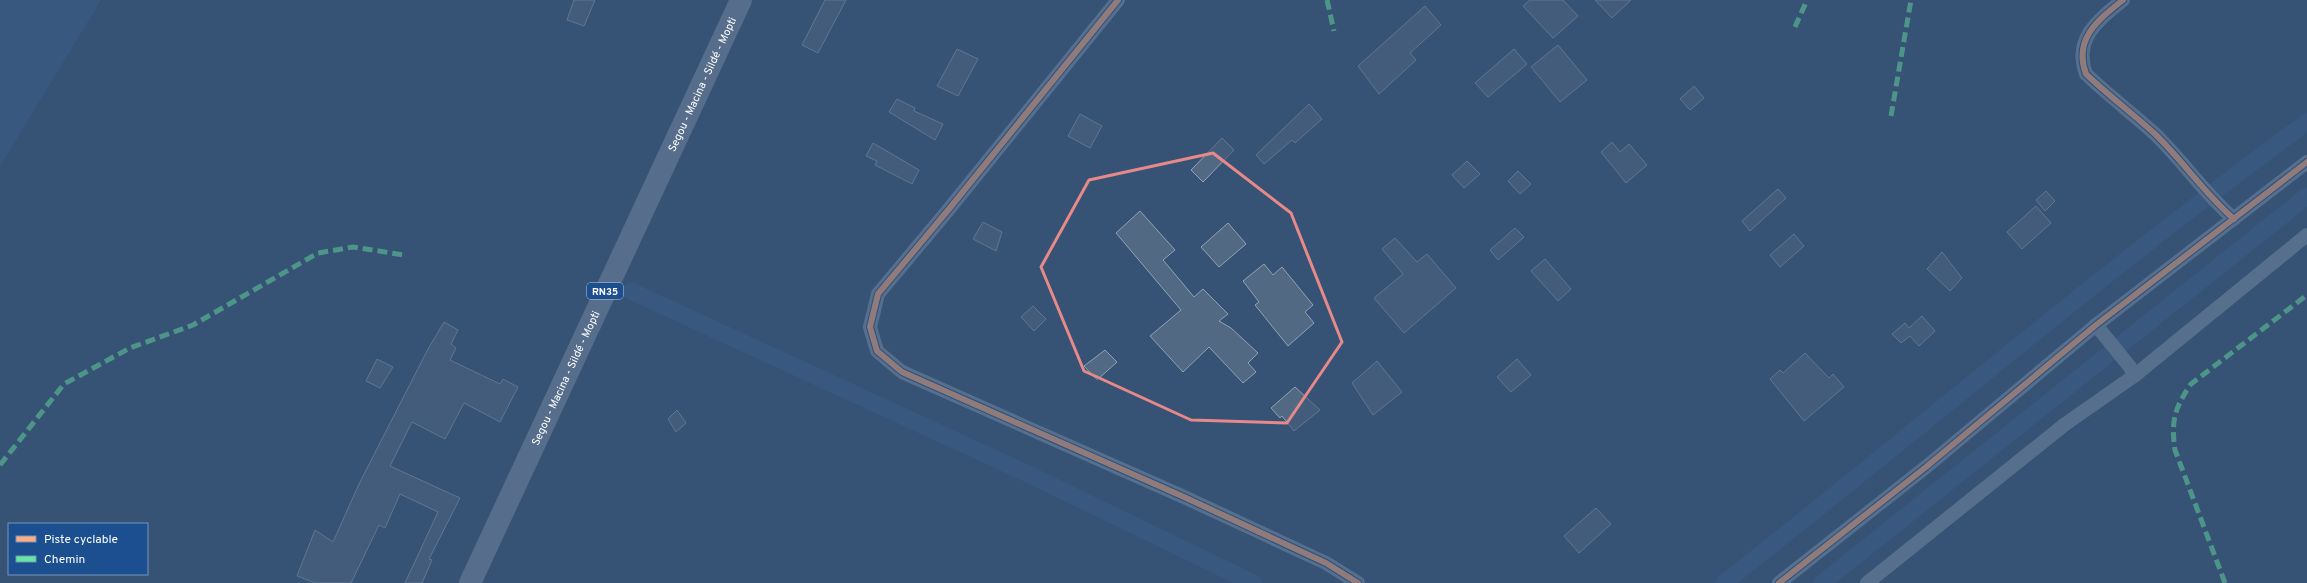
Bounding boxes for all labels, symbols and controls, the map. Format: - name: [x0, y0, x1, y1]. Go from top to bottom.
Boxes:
- street label: Segou - Macina - Sildé - Mopti: [665, 15, 740, 154]
- road number: RN35: [587, 283, 623, 299]
- street label: Segou - Macina - Sildé - Mopti: [529, 309, 603, 448]
- legend: [8, 523, 148, 575]
- text: Piste cyclable: [44, 532, 118, 548]
- text: Chemin: [44, 552, 85, 568]

